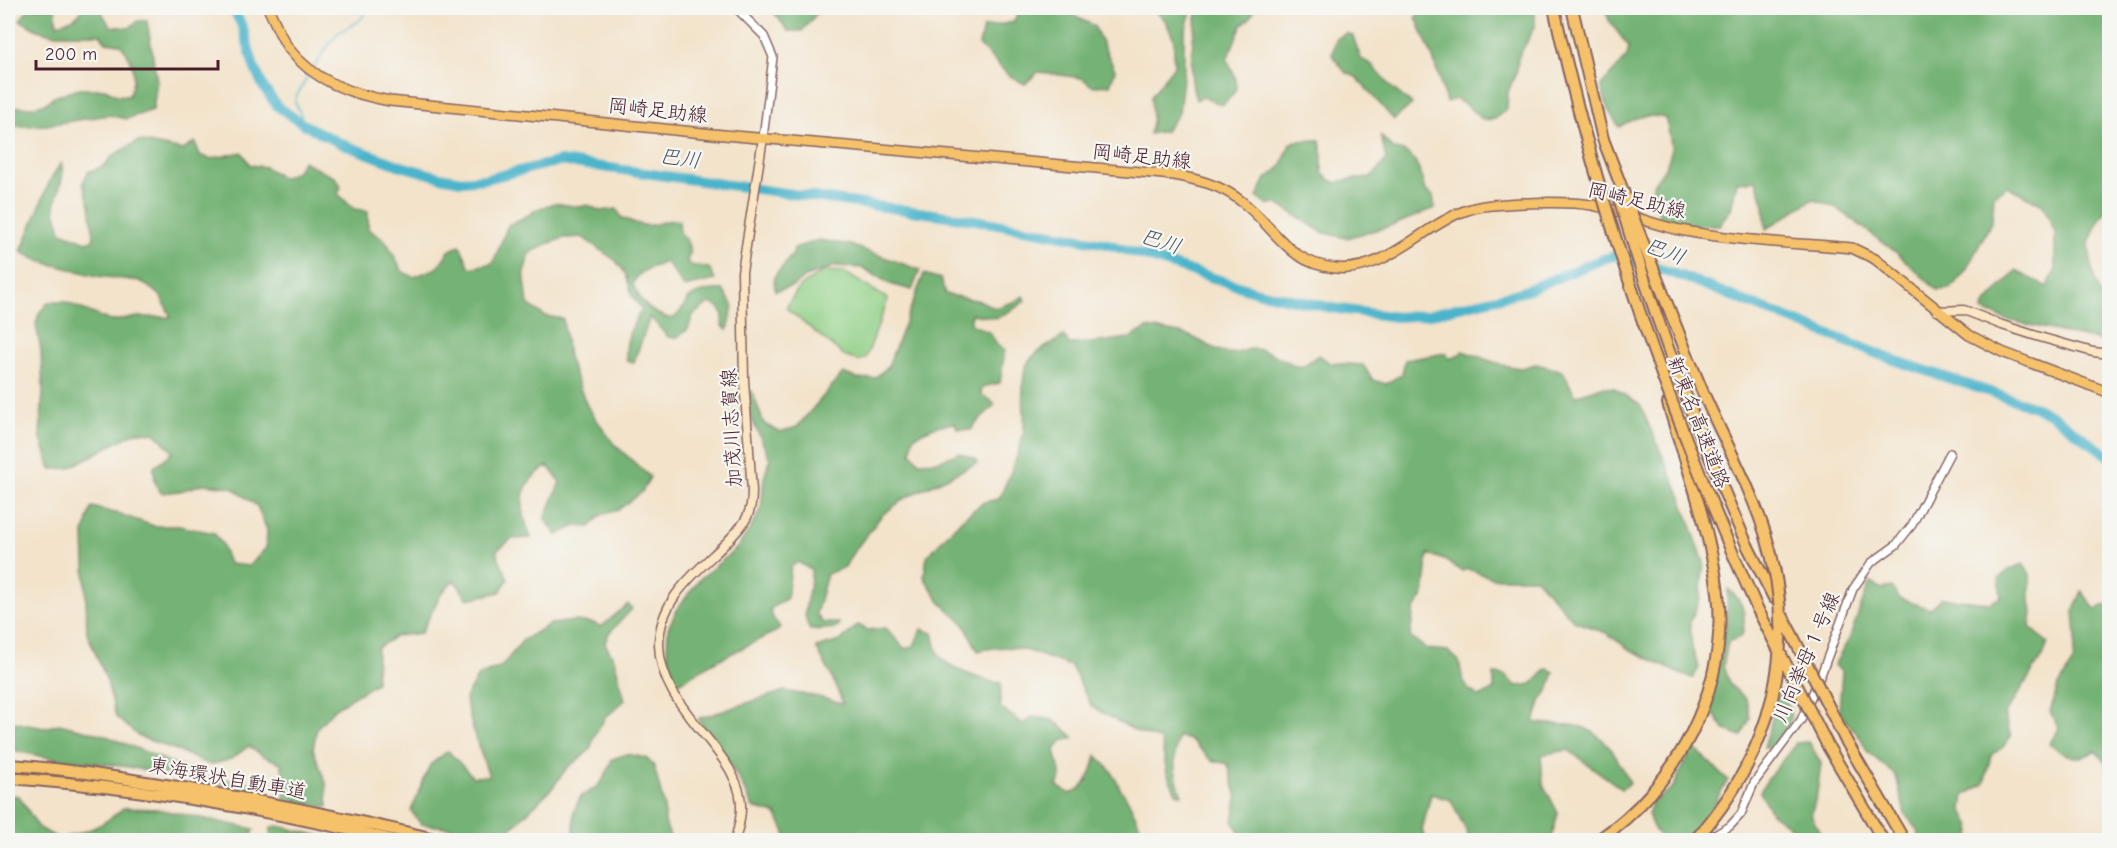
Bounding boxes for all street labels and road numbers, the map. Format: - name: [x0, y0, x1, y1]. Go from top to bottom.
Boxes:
- street label: 岡崎足助線: [607, 94, 709, 127]
- street label: 岡崎足助線: [1091, 140, 1193, 173]
- street label: 岡崎足助線: [1586, 178, 1688, 223]
- street label: 新東名高速道路: [1663, 353, 1734, 492]
- street label: 加茂川志賀線: [717, 367, 746, 488]
- street label: 川向挙母１号線: [1769, 588, 1844, 726]
- street label: 東海環状自動車道: [147, 753, 309, 804]

